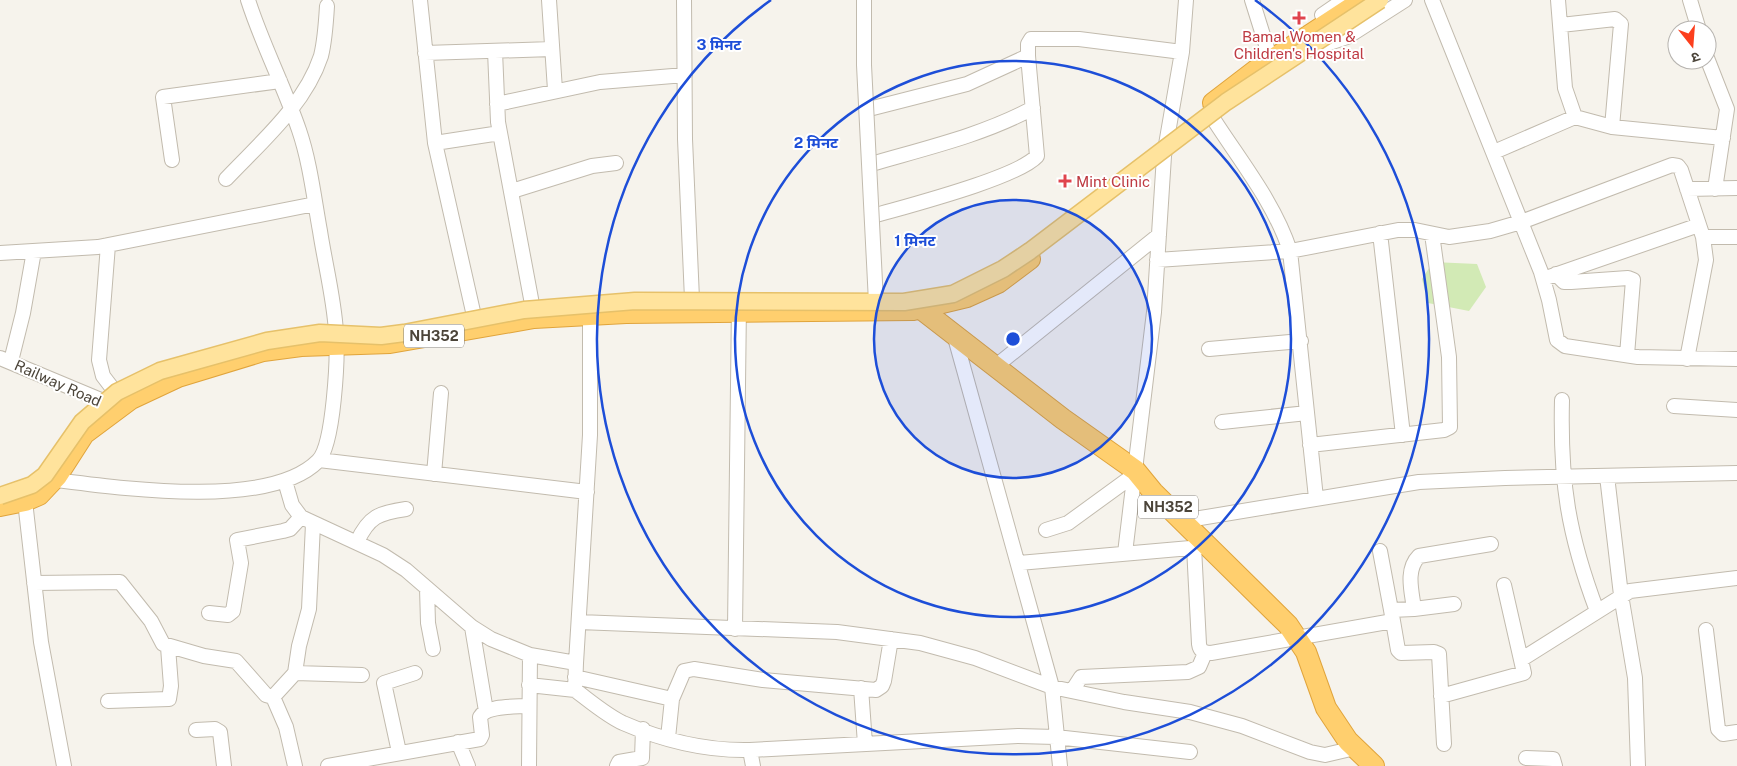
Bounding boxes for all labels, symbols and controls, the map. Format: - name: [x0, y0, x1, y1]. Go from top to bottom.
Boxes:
- marker: Bamal Women & Children's Hospital: [1292, 11, 1306, 25]
- north arrow: [1667, 20, 1717, 70]
- place label: Bamal Women & Children's Hospital: [1234, 28, 1364, 62]
- text: 3 मिनट: [697, 36, 742, 53]
- text: उ: [1689, 49, 1702, 67]
- text: 2 मिनट: [794, 134, 839, 151]
- place label: Mint Clinic: [1076, 173, 1150, 190]
- marker: Mint Clinic: [1058, 174, 1072, 188]
- text: 1 मिनट: [894, 232, 937, 249]
- road number: NH352: [404, 324, 464, 348]
- centre of rings: [1004, 330, 1022, 348]
- street label: Railway Road: [12, 356, 104, 410]
- road number: NH352: [1138, 496, 1198, 518]

